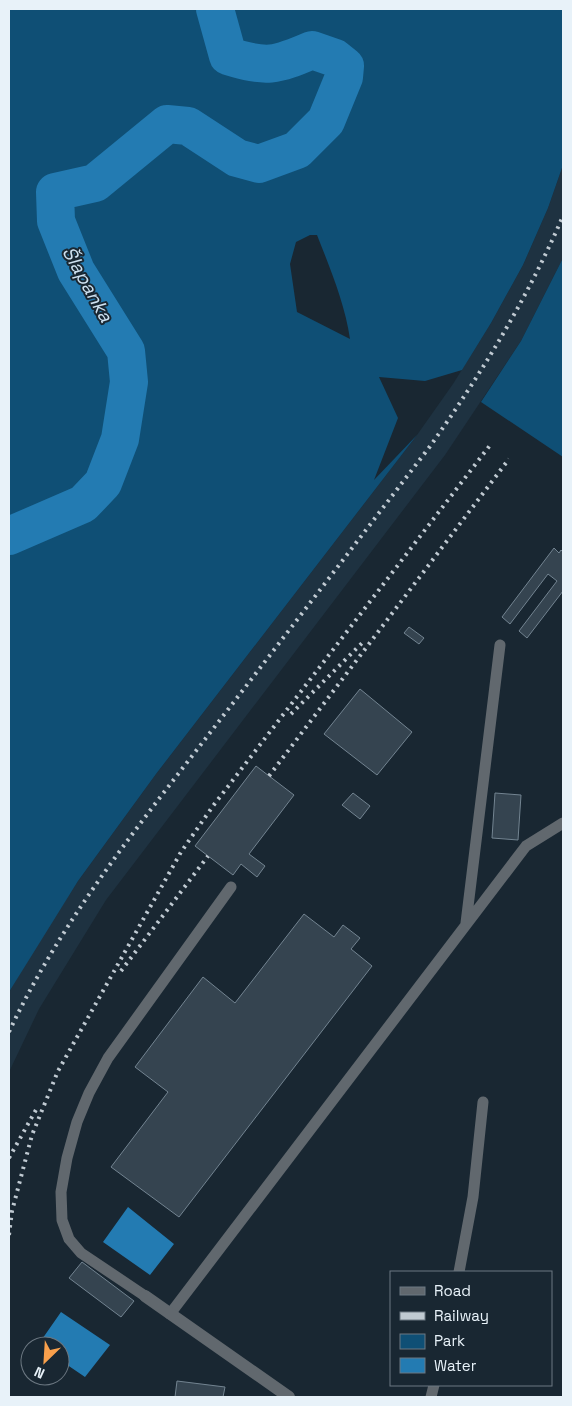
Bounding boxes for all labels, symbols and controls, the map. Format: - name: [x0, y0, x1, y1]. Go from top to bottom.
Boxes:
- water label: Šlapanka: [57, 242, 119, 327]
- legend: [390, 1271, 552, 1386]
- text: Road: [434, 1281, 471, 1300]
- text: Railway: [434, 1306, 489, 1325]
- text: Park: [434, 1331, 465, 1350]
- north arrow: [20, 1336, 70, 1386]
- text: Water: [434, 1356, 477, 1375]
- text: N: [31, 1363, 48, 1383]

